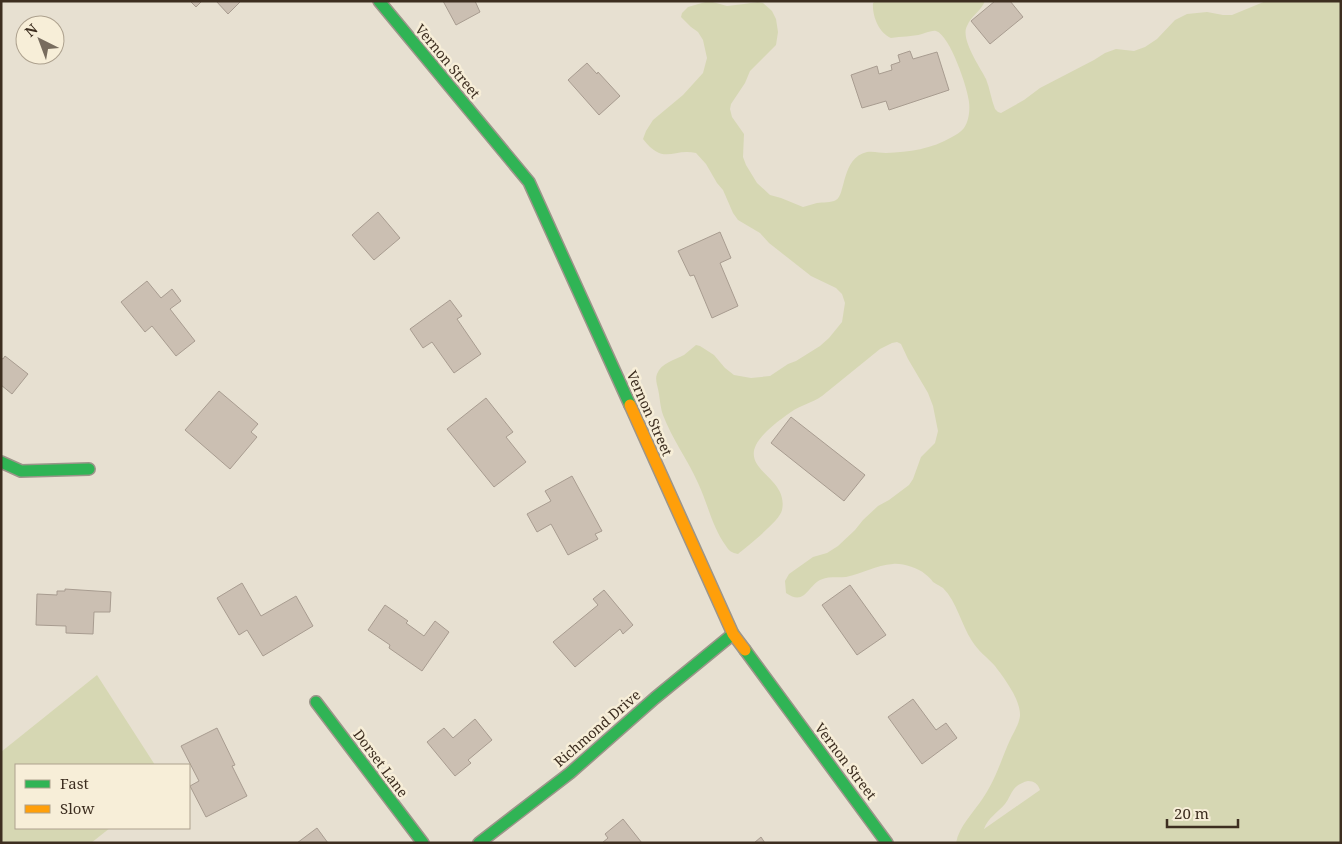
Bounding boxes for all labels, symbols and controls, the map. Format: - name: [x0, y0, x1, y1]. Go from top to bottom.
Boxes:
- north arrow: [15, 15, 65, 65]
- text: N: [21, 19, 41, 41]
- street label: Vernon Street: [411, 20, 485, 102]
- street label: Vernon Street: [623, 367, 677, 459]
- street label: Richmond Drive: [550, 685, 644, 771]
- street label: Vernon Street: [811, 719, 881, 803]
- street label: Dorset Lane: [349, 725, 413, 801]
- legend: [15, 764, 190, 829]
- text: Fast: [60, 773, 89, 793]
- scale bar: [1167, 796, 1238, 828]
- text: Slow: [60, 798, 94, 818]
- text: 20 m: [1174, 803, 1209, 823]

